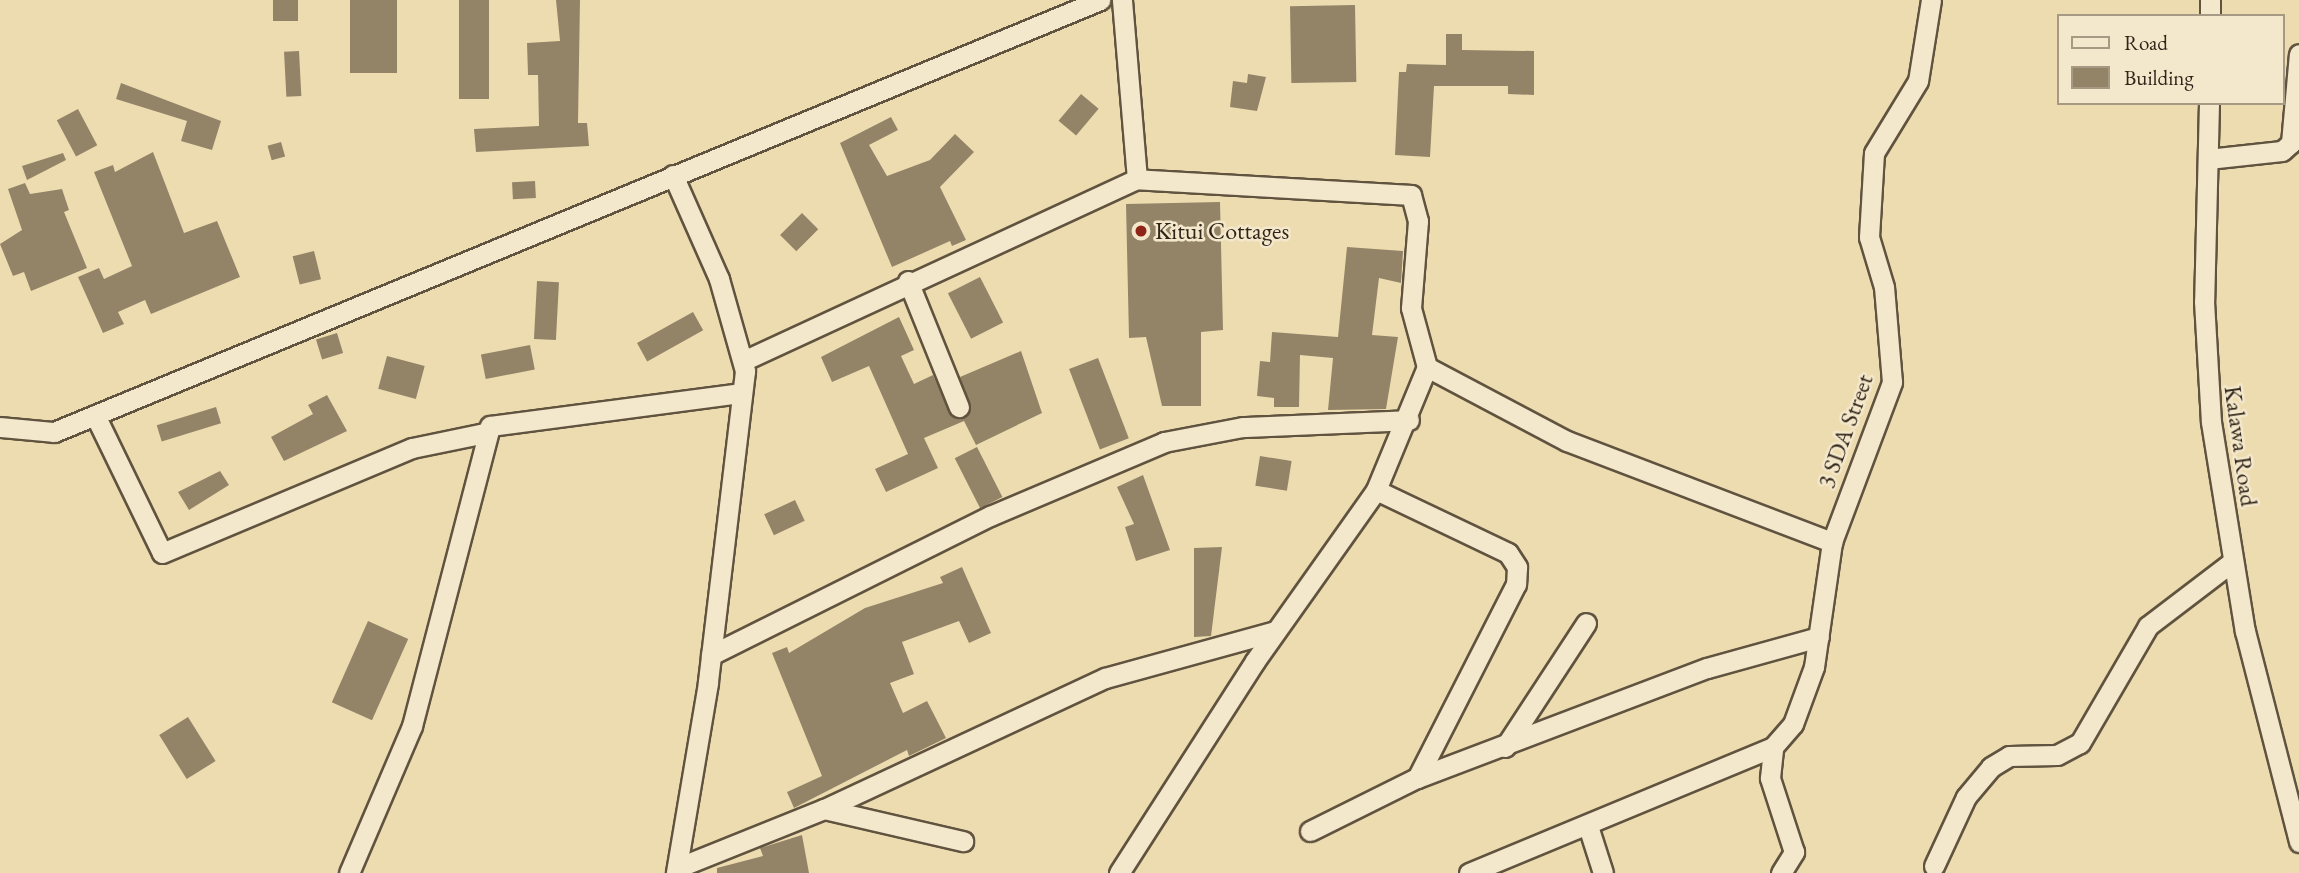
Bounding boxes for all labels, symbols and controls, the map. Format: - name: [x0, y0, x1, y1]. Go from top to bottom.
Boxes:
- legend: [2058, 14, 2285, 105]
- text: Road: [2124, 29, 2168, 56]
- text: Building: [2124, 64, 2194, 91]
- place label: Kitui Cottages: [1155, 217, 1289, 245]
- marker: Kitui Cottages: [1133, 223, 1149, 239]
- street label: 3 SDA Street: [1811, 370, 1879, 492]
- street label: Kalawa Road: [2218, 384, 2264, 508]

